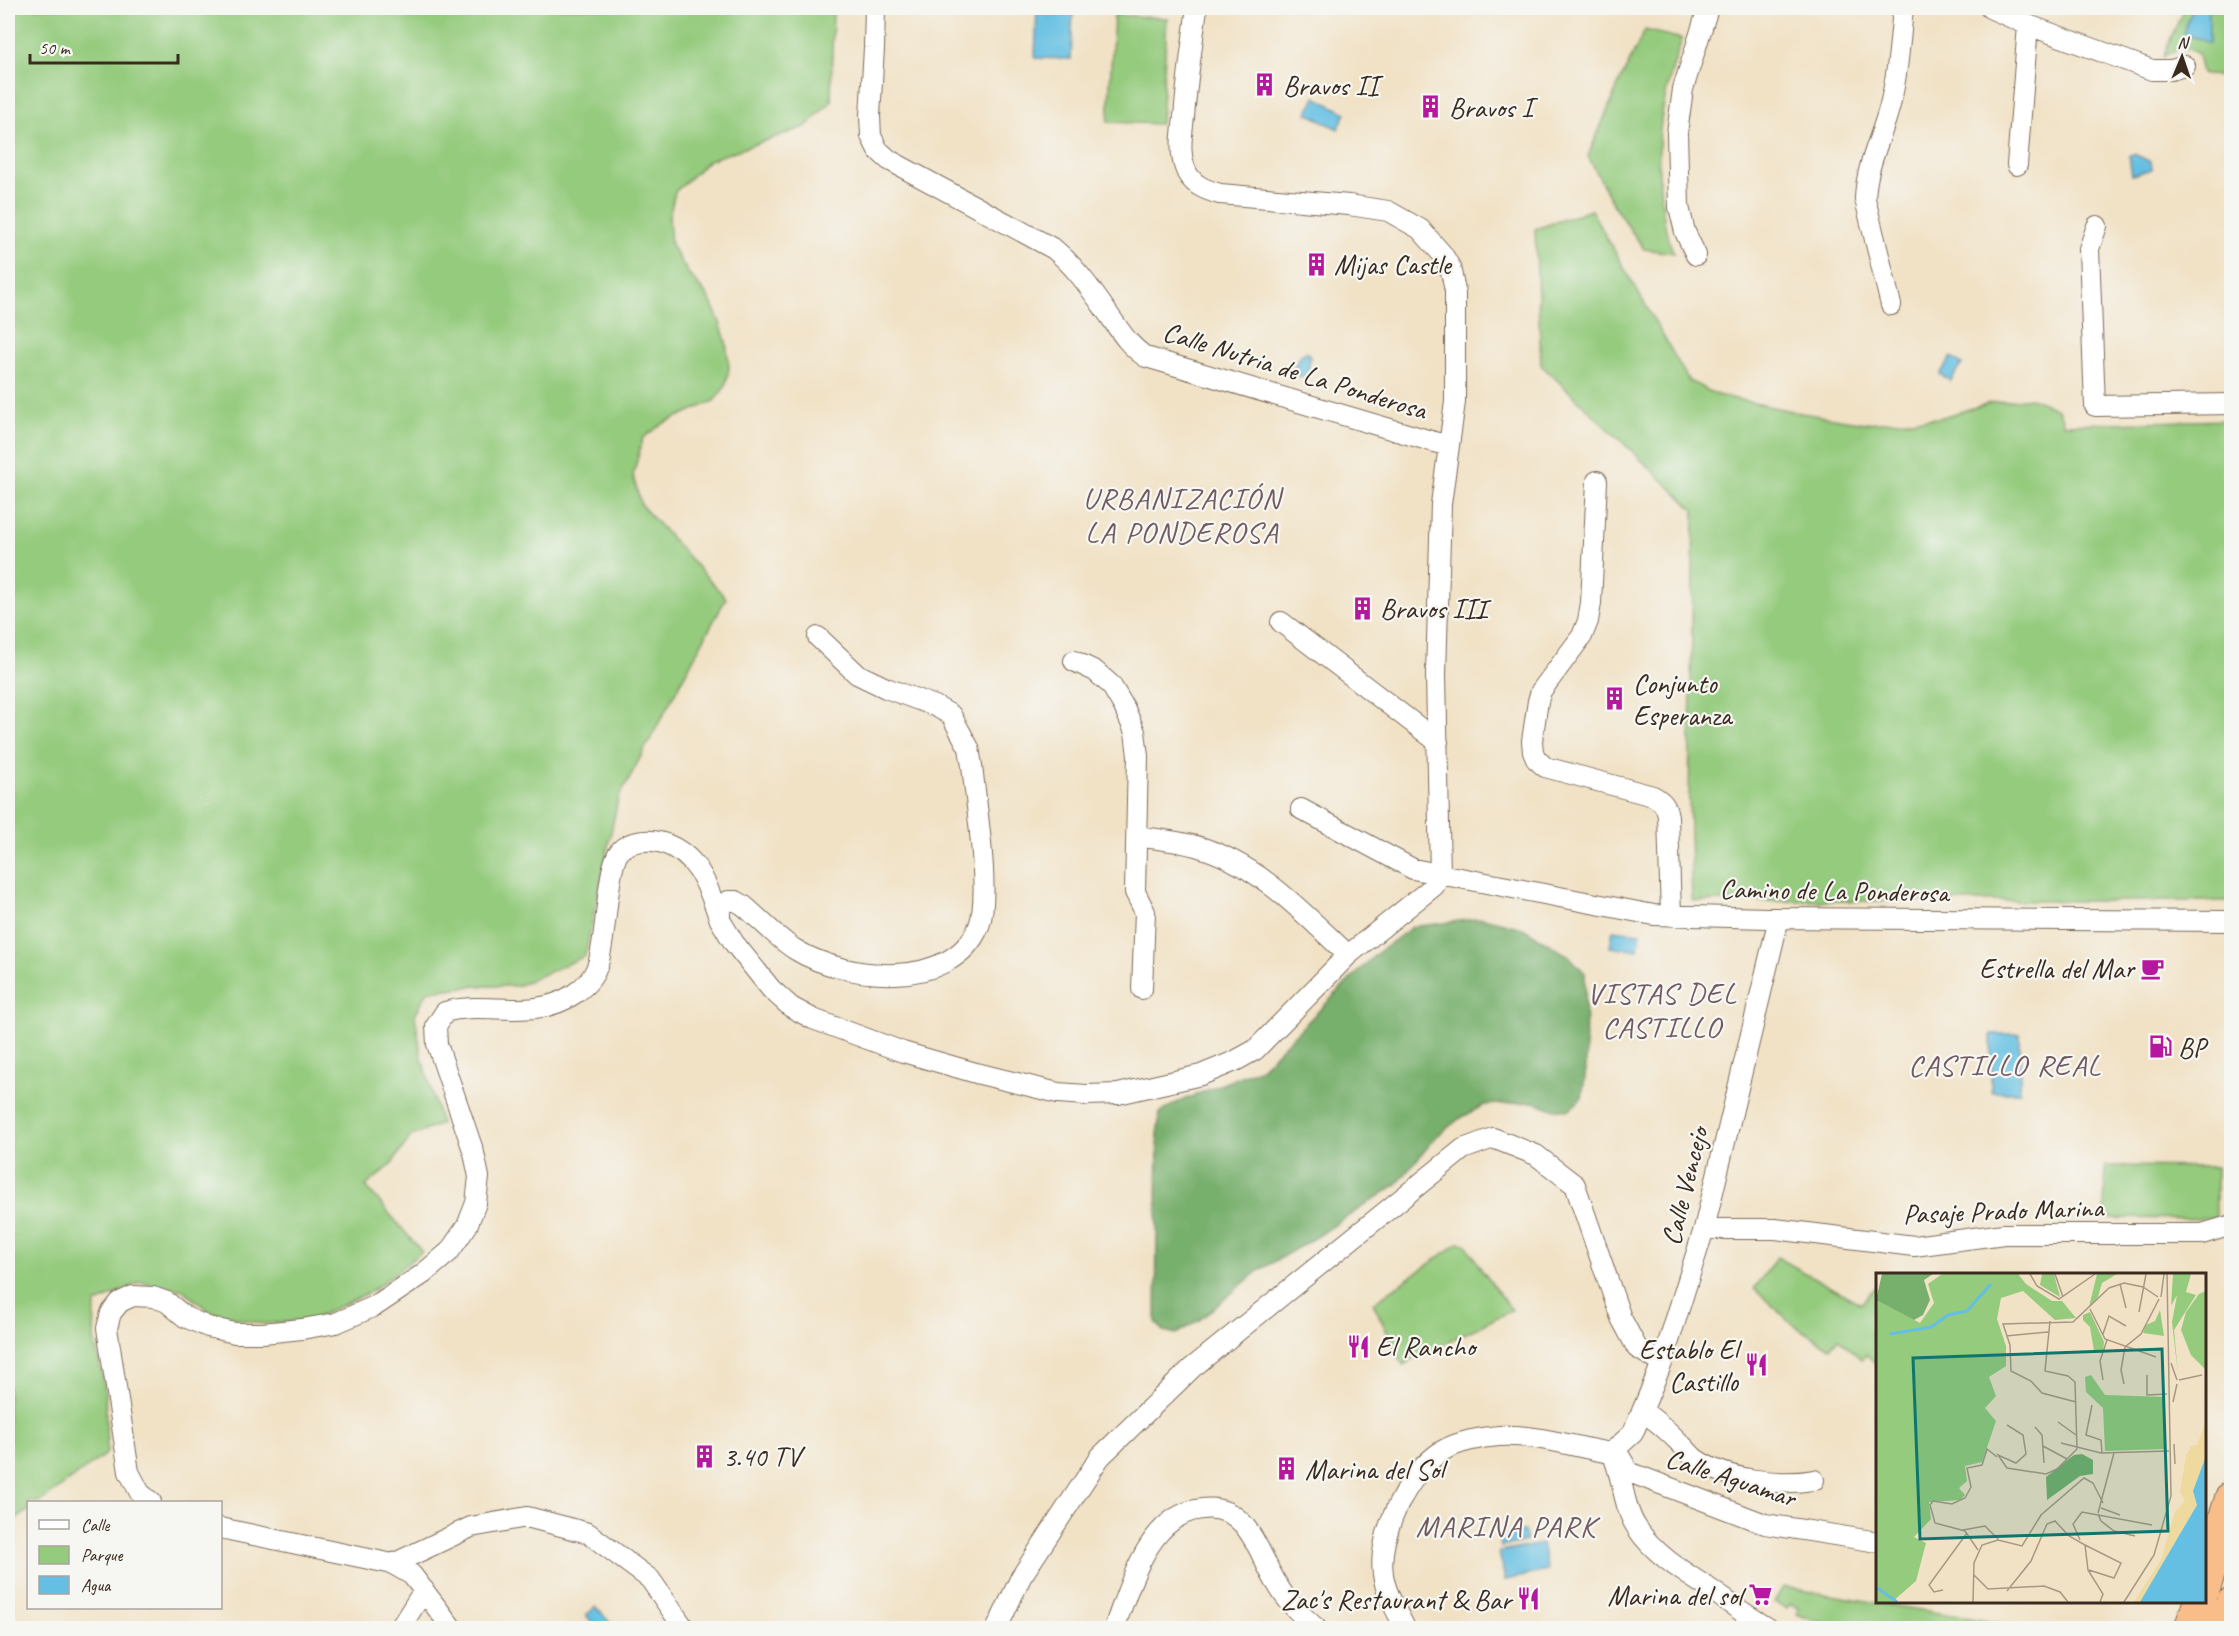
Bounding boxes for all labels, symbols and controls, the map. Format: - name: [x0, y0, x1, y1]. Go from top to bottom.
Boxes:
- scale bar: [30, 27, 178, 65]
- north arrow: [2152, 27, 2212, 87]
- text: N: [2177, 33, 2191, 53]
- text: 50 m: [39, 37, 72, 59]
- place label: Bravos II: [1283, 68, 1384, 103]
- building icon: Bravos II: [1252, 72, 1278, 98]
- place label: Bravos I: [1449, 90, 1538, 125]
- building icon: Bravos I: [1418, 94, 1444, 120]
- place label: Mijas Castle: [1334, 247, 1452, 282]
- building icon: Mijas Castle: [1303, 251, 1329, 277]
- street label: Calle Nutria de La Ponderosa: [1159, 314, 1432, 428]
- district label: URBANIZACIÓN LA PONDEROSA: [1083, 479, 1285, 551]
- place label: Bravos III: [1380, 591, 1492, 626]
- building icon: Bravos III: [1349, 595, 1375, 621]
- place label: Conjunto Esperanza: [1633, 666, 1734, 733]
- building icon: Conjunto Esperanza: [1602, 686, 1628, 712]
- street label: Camino de La Ponderosa: [1719, 871, 1951, 910]
- place label: Estrella del Mar: [1979, 951, 2136, 986]
- cafe icon: Estrella del Mar: [2139, 955, 2165, 981]
- district label: VISTAS DEL CASTILLO: [1587, 974, 1737, 1046]
- place label: BP: [2178, 1030, 2209, 1065]
- fuel station icon: BP: [2147, 1034, 2173, 1060]
- district label: CASTILLO REAL: [1908, 1046, 2102, 1084]
- street label: Calle Vencejo: [1653, 1121, 1717, 1249]
- street label: Pasaje Prado Marina: [1902, 1189, 2105, 1231]
- inset map: [1876, 1273, 2206, 1603]
- place label: El Rancho: [1376, 1329, 1478, 1364]
- place label: Establo El Castillo: [1639, 1332, 1743, 1399]
- restaurant icon: El Rancho: [1345, 1333, 1371, 1359]
- restaurant icon: Establo El Castillo: [1743, 1352, 1769, 1378]
- place label: 3.40 TV: [723, 1439, 806, 1474]
- street label: Calle Aguamar: [1662, 1440, 1802, 1515]
- building icon: 3.40 TV: [692, 1443, 718, 1469]
- place label: Marina del Sol: [1305, 1452, 1449, 1487]
- building icon: Marina del Sol: [1274, 1456, 1300, 1482]
- legend: [27, 1501, 222, 1609]
- district label: MARINA PARK: [1416, 1507, 1601, 1545]
- text: Calle: [81, 1514, 110, 1536]
- text: Parque: [81, 1544, 123, 1566]
- text: Agua: [81, 1574, 112, 1596]
- place label: Marina del sol: [1607, 1578, 1747, 1613]
- place label: Zac's Restaurant & Bar: [1281, 1582, 1514, 1617]
- supermarket icon: Marina del sol: [1747, 1582, 1773, 1608]
- restaurant icon: Zac's Restaurant & Bar: [1516, 1586, 1542, 1612]

